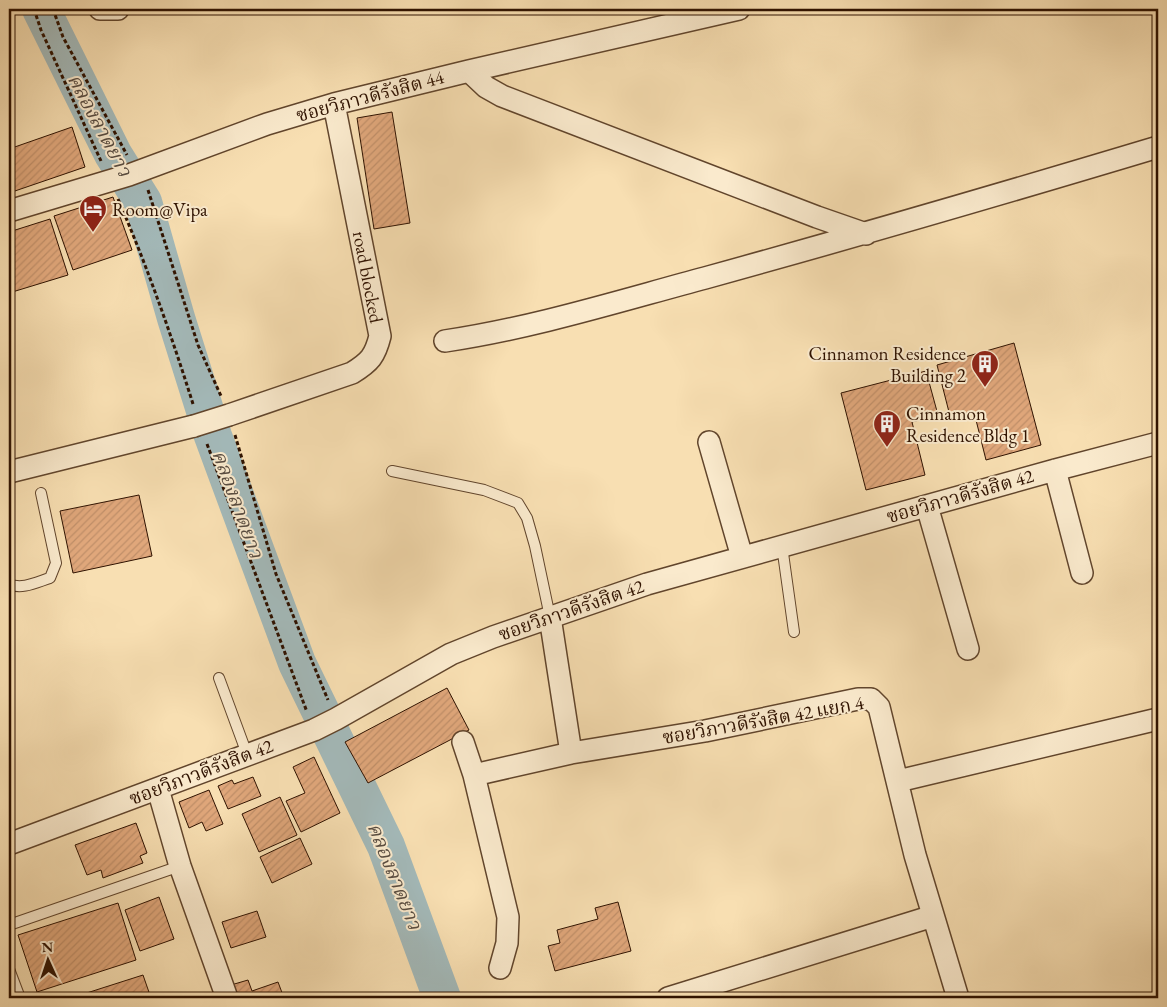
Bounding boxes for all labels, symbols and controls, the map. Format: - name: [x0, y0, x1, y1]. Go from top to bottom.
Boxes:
- street label: ซอยวิภาวดีรังสิต 44: [293, 64, 448, 128]
- water label: คลองลาดยาว: [62, 69, 138, 182]
- hotel icon: Room@Vipa: [78, 194, 108, 233]
- place label: Room@Vipa: [112, 197, 208, 222]
- street label: road blocked: [347, 229, 389, 326]
- place label: Cinnamon Residence Building 2: [809, 341, 966, 388]
- building icon: Cinnamon Residence Building 2: [970, 349, 1000, 388]
- place label: Cinnamon Residence Bldg 1: [906, 401, 1030, 448]
- building icon: Cinnamon Residence Bldg 1: [872, 409, 902, 448]
- water label: คลองลาดยาว: [206, 446, 270, 562]
- street label: ซอยวิภาวดีรังสิต 42: [883, 463, 1037, 529]
- street label: ซอยวิภาวดีรังสิต 42: [495, 573, 647, 647]
- street label: ซอยวิภาวดีรังสิต 42 แยก 4: [660, 690, 867, 750]
- street label: ซอยวิภาวดีรังสิต 42: [126, 733, 276, 811]
- water label: คลองลาดยาว: [362, 819, 428, 934]
- north arrow: [22, 934, 72, 984]
- text: N: [41, 938, 54, 956]

